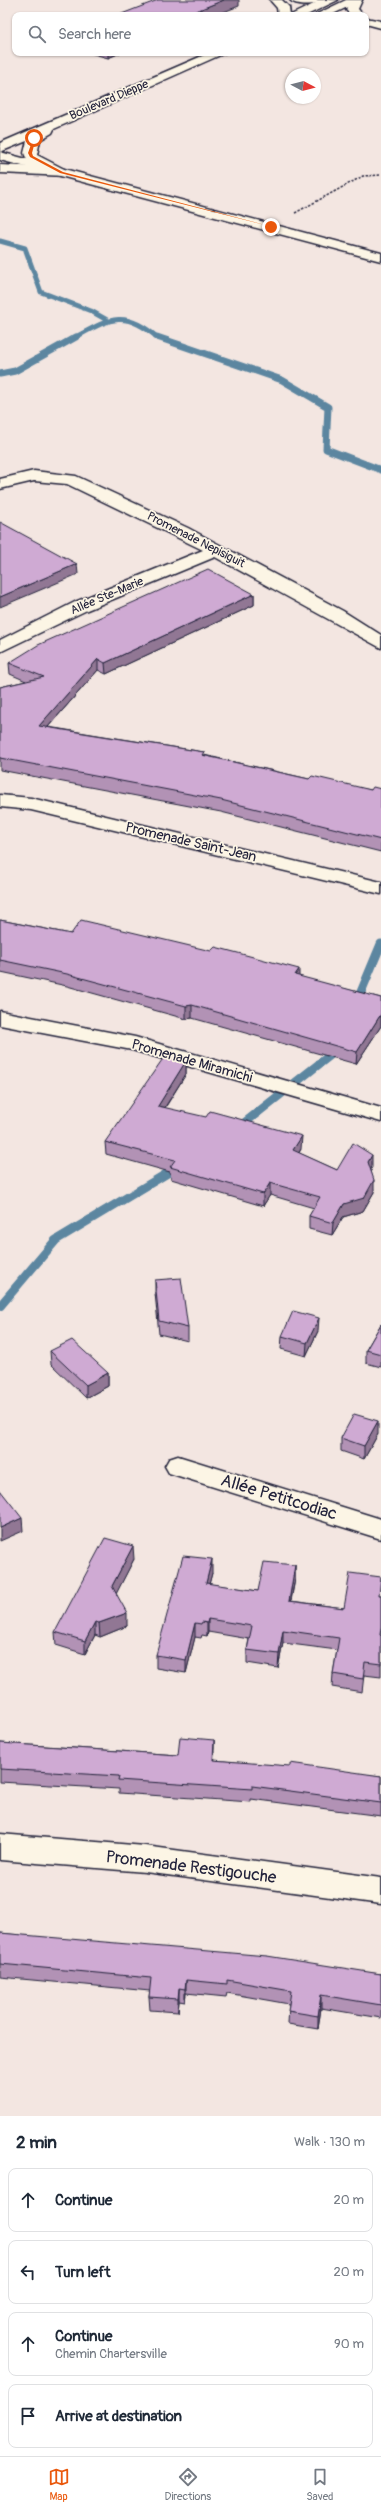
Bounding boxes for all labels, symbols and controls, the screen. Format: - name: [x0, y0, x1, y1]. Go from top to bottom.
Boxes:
- search box: [12, 12, 369, 56]
- icon: search: [26, 23, 48, 45]
- text: Search here: [58, 25, 131, 44]
- north arrow: [285, 68, 321, 104]
- street label: Boulevard Dieppe: [67, 77, 151, 123]
- route start: [25, 129, 43, 147]
- route end: [262, 218, 280, 236]
- street label: Promenade Nepisiguit: [144, 509, 248, 571]
- street label: Allée Ste-Marie: [68, 574, 146, 618]
- street label: Promenade Saint-Jean: [124, 819, 258, 865]
- street label: Promenade Miramichi: [130, 1036, 255, 1087]
- street label: Allée Petitcodiac: [218, 1469, 340, 1525]
- street label: Promenade Restigouche: [105, 1846, 278, 1888]
- text: 2 min: [16, 2132, 57, 2153]
- text: Walk · 130 m: [294, 2134, 365, 2150]
- icon: ahead: [17, 2189, 39, 2211]
- text: Continue: [55, 2191, 113, 2210]
- text: 20 m: [333, 2192, 364, 2208]
- icon: left: [17, 2261, 39, 2283]
- text: Turn left: [55, 2263, 111, 2282]
- text: 20 m: [333, 2264, 364, 2280]
- text: Continue: [55, 2327, 113, 2346]
- icon: ahead: [17, 2333, 39, 2355]
- text: 90 m: [334, 2336, 364, 2352]
- text: Chemin Chartersville: [55, 2346, 167, 2362]
- icon: arrive: [17, 2405, 39, 2427]
- text: Arrive at destination: [55, 2407, 182, 2426]
- tab: Map: [48, 2466, 70, 2503]
- tab: Directions: [165, 2466, 211, 2503]
- tab: Saved: [306, 2466, 333, 2503]

